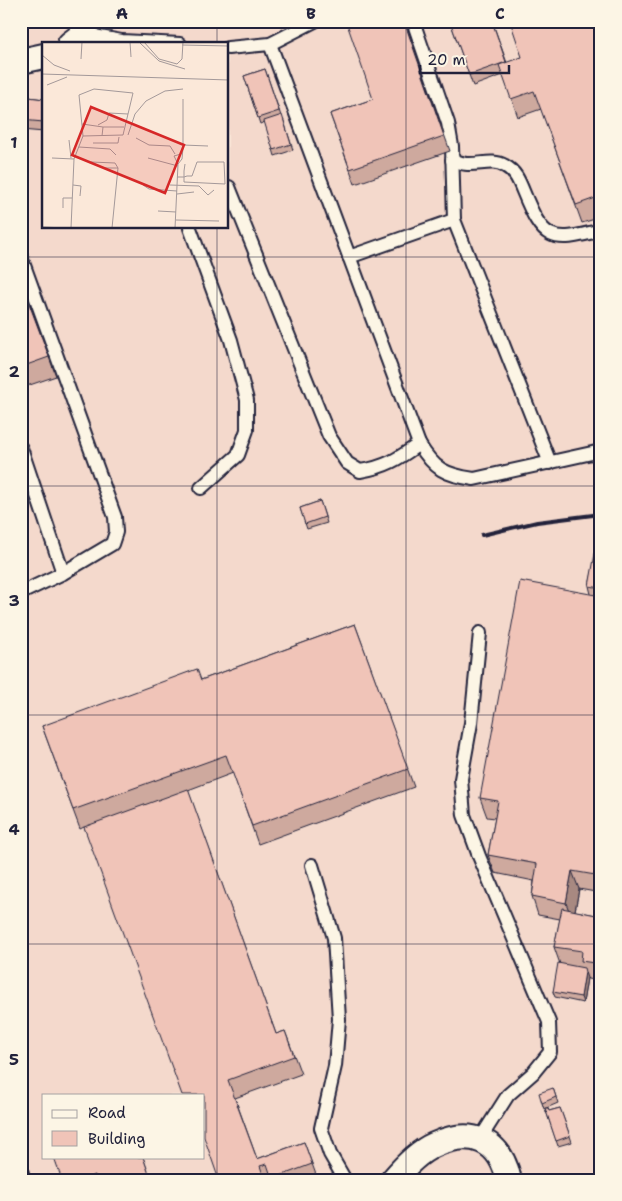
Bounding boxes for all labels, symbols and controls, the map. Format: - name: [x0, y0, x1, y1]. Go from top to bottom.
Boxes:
- text: A: [116, 3, 128, 24]
- text: B: [306, 3, 316, 24]
- text: C: [495, 3, 505, 24]
- inset map: [42, 42, 229, 229]
- scale bar: [420, 42, 508, 74]
- text: 20 m: [427, 50, 466, 70]
- text: 1: [10, 132, 18, 153]
- text: 2: [8, 361, 20, 382]
- text: 3: [8, 590, 20, 611]
- text: 4: [8, 819, 20, 840]
- text: 5: [9, 1049, 19, 1070]
- legend: [42, 1094, 205, 1158]
- text: Road: [88, 1103, 126, 1123]
- text: Building: [88, 1129, 145, 1149]

